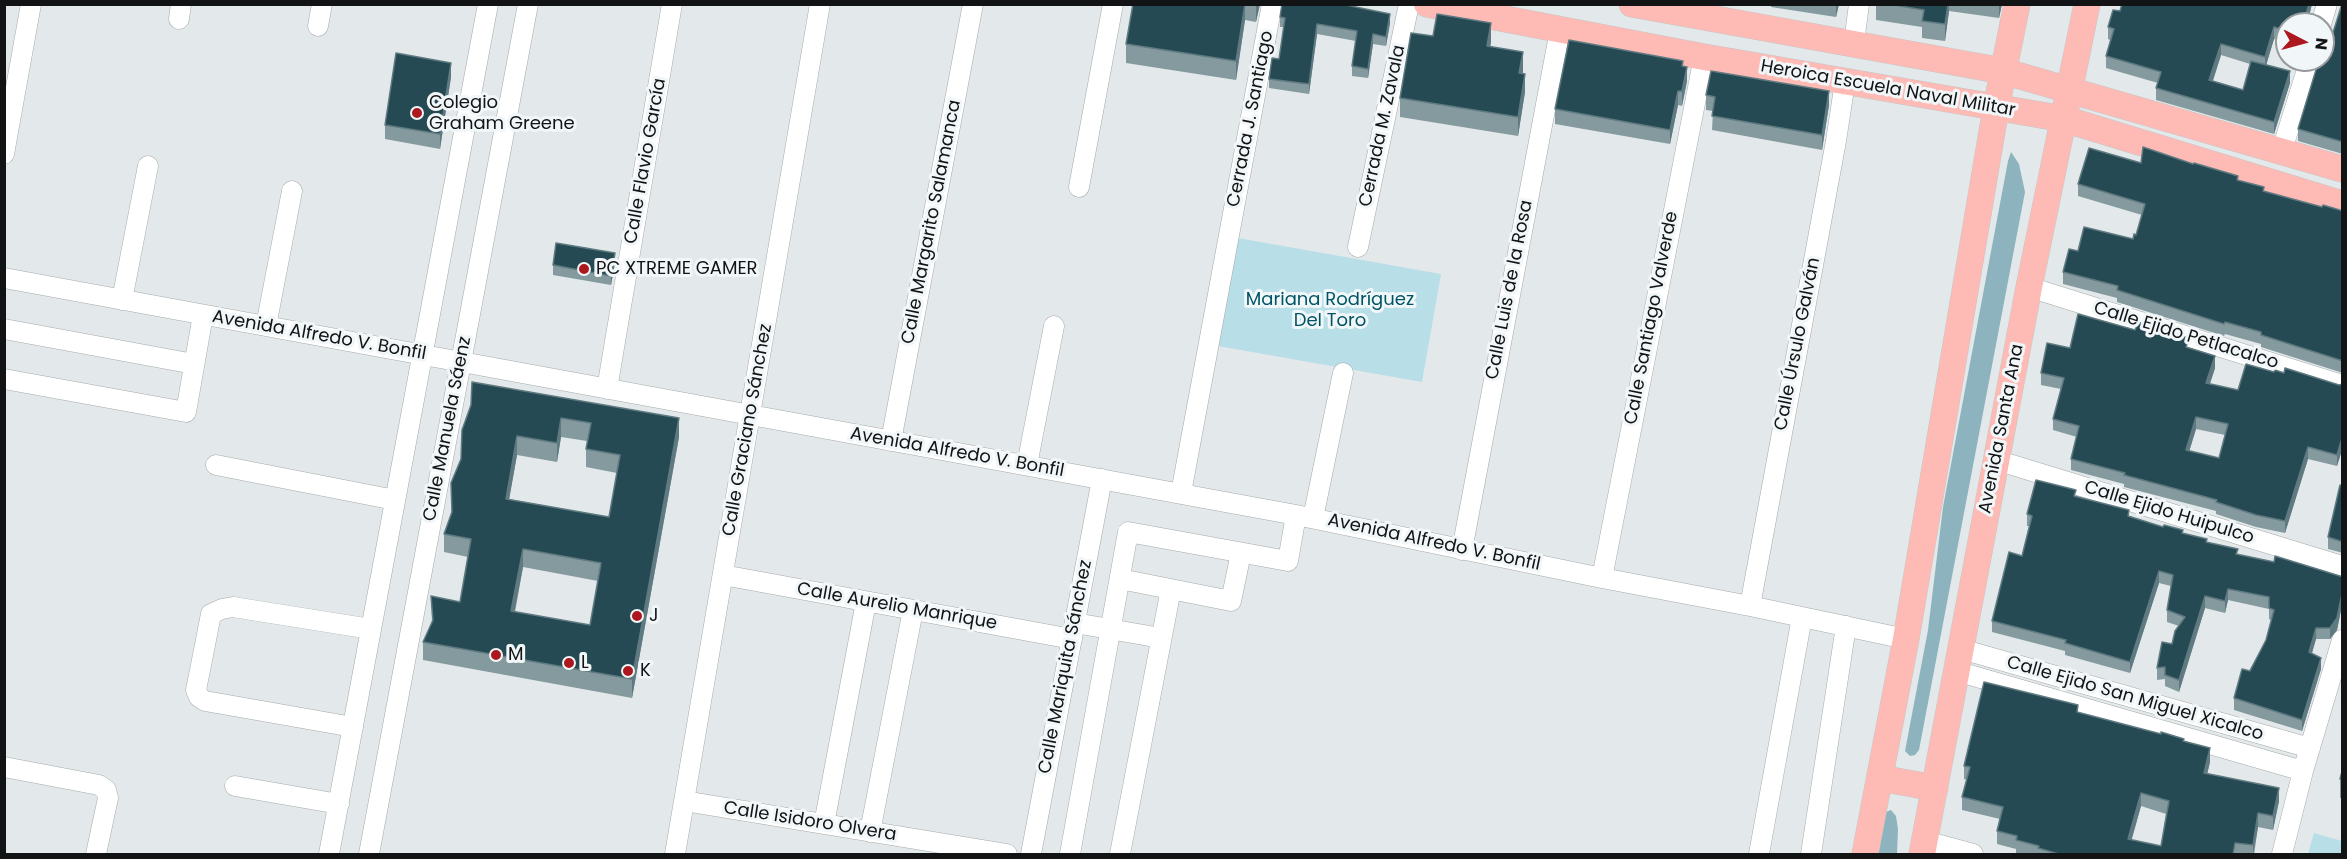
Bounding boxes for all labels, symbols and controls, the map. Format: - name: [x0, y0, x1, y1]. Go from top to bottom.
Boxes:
- north arrow: [2275, 12, 2335, 72]
- street label: Cerrada J. Santiago: [1223, 29, 1279, 209]
- text: N: [2309, 37, 2333, 51]
- street label: Cerrada M. Zavala: [1355, 43, 1411, 209]
- street label: Heroica Escuela Naval Militar: [1759, 56, 2017, 122]
- street label: Calle Flavio García: [621, 76, 671, 246]
- place label: Colegio Graham Greene: [429, 92, 575, 134]
- street label: Calle Margarito Salamanca: [898, 98, 966, 346]
- marker: Colegio Graham Greene: [410, 106, 424, 120]
- street label: Calle Luis de la Rosa: [1482, 198, 1538, 382]
- street label: Calle Santiago Valverde: [1621, 210, 1683, 426]
- street label: Calle Úrsulo Galván: [1771, 256, 1825, 432]
- place label: PC XTREME GAMER: [596, 258, 758, 280]
- marker: PC XTREME GAMER: [577, 262, 591, 276]
- park label: Mariana Rodríguez Del Toro: [1246, 289, 1414, 332]
- street label: Calle Ejido Petlacalco: [2091, 298, 2281, 374]
- street label: Avenida Alfredo V. Bonfil: [210, 307, 428, 365]
- street label: Calle Graciano Sánchez: [719, 322, 777, 538]
- street label: Calle Manuela Sáenz: [419, 335, 477, 523]
- street label: Avenida Santa Ana: [1975, 342, 2029, 516]
- street label: Avenida Alfredo V. Bonfil: [848, 424, 1066, 482]
- street label: Calle Ejido Huipulco: [2081, 477, 2257, 549]
- street label: Avenida Alfredo V. Bonfil: [1326, 510, 1542, 576]
- street label: Calle Mariquita Sánchez: [1035, 558, 1097, 776]
- street label: Calle Aurelio Manrique: [795, 579, 999, 635]
- place label: J: [649, 605, 659, 627]
- marker: J: [630, 609, 644, 623]
- place label: M: [508, 644, 523, 666]
- marker: M: [489, 648, 503, 662]
- place label: L: [581, 652, 589, 674]
- street label: Calle Ejido San Miguel Xicalco: [2004, 652, 2266, 746]
- marker: L: [562, 656, 576, 670]
- place label: K: [640, 660, 651, 682]
- marker: K: [621, 664, 635, 678]
- street label: Calle Isidoro Olvera: [722, 798, 898, 846]

